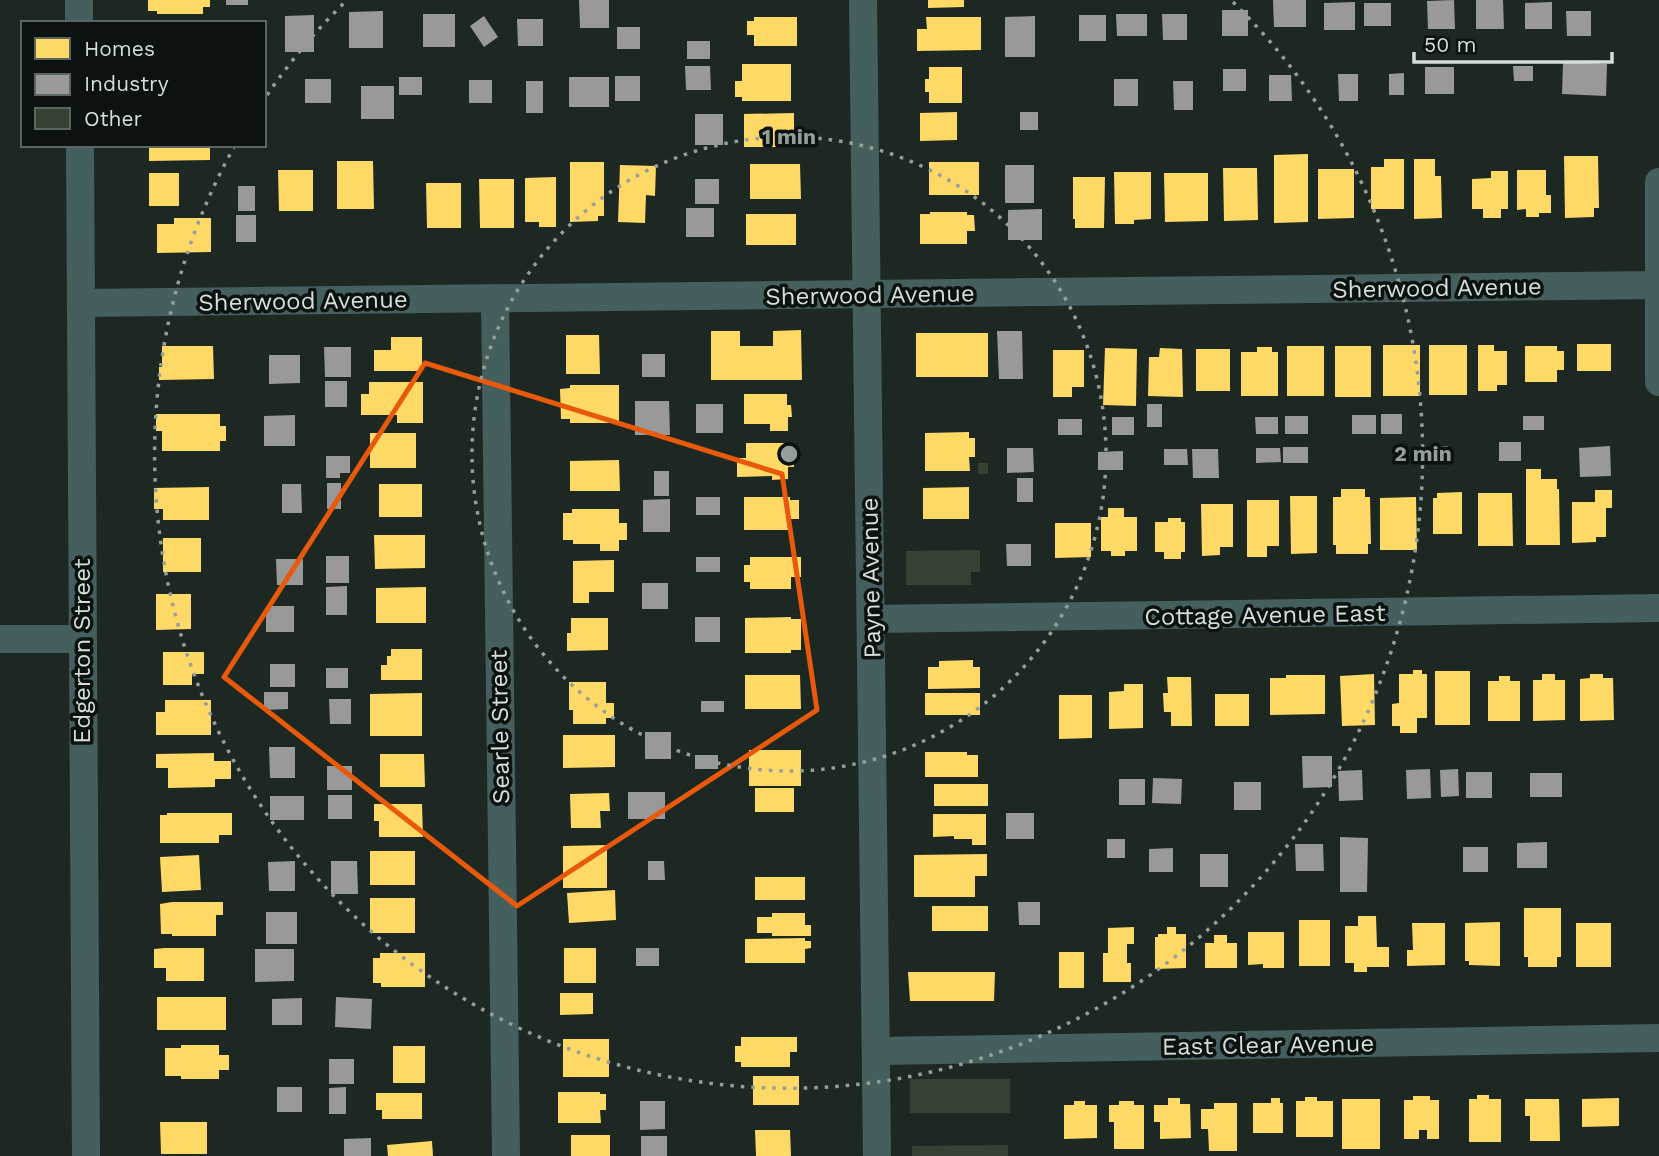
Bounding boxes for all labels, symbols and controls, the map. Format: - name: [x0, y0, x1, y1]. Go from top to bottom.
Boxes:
- legend: [21, 21, 266, 147]
- scale bar: [1414, 21, 1612, 65]
- text: 50 m: [1424, 32, 1476, 57]
- text: Homes: [84, 36, 155, 61]
- text: Industry: [84, 71, 169, 96]
- text: Other: [84, 106, 143, 131]
- text: 1 min: [762, 124, 816, 149]
- street label: Sherwood Avenue: [1332, 272, 1542, 304]
- street label: Sherwood Avenue: [765, 279, 975, 311]
- street label: Sherwood Avenue: [198, 285, 408, 317]
- text: 2 min: [1394, 441, 1452, 466]
- centre of rings: [777, 442, 801, 466]
- street label: Payne Avenue: [856, 497, 886, 659]
- street label: Edgerton Street: [68, 558, 96, 744]
- street label: Cottage Avenue East: [1144, 599, 1386, 631]
- street label: Searle Street: [485, 650, 515, 804]
- street label: East Clear Avenue: [1162, 1029, 1374, 1061]

